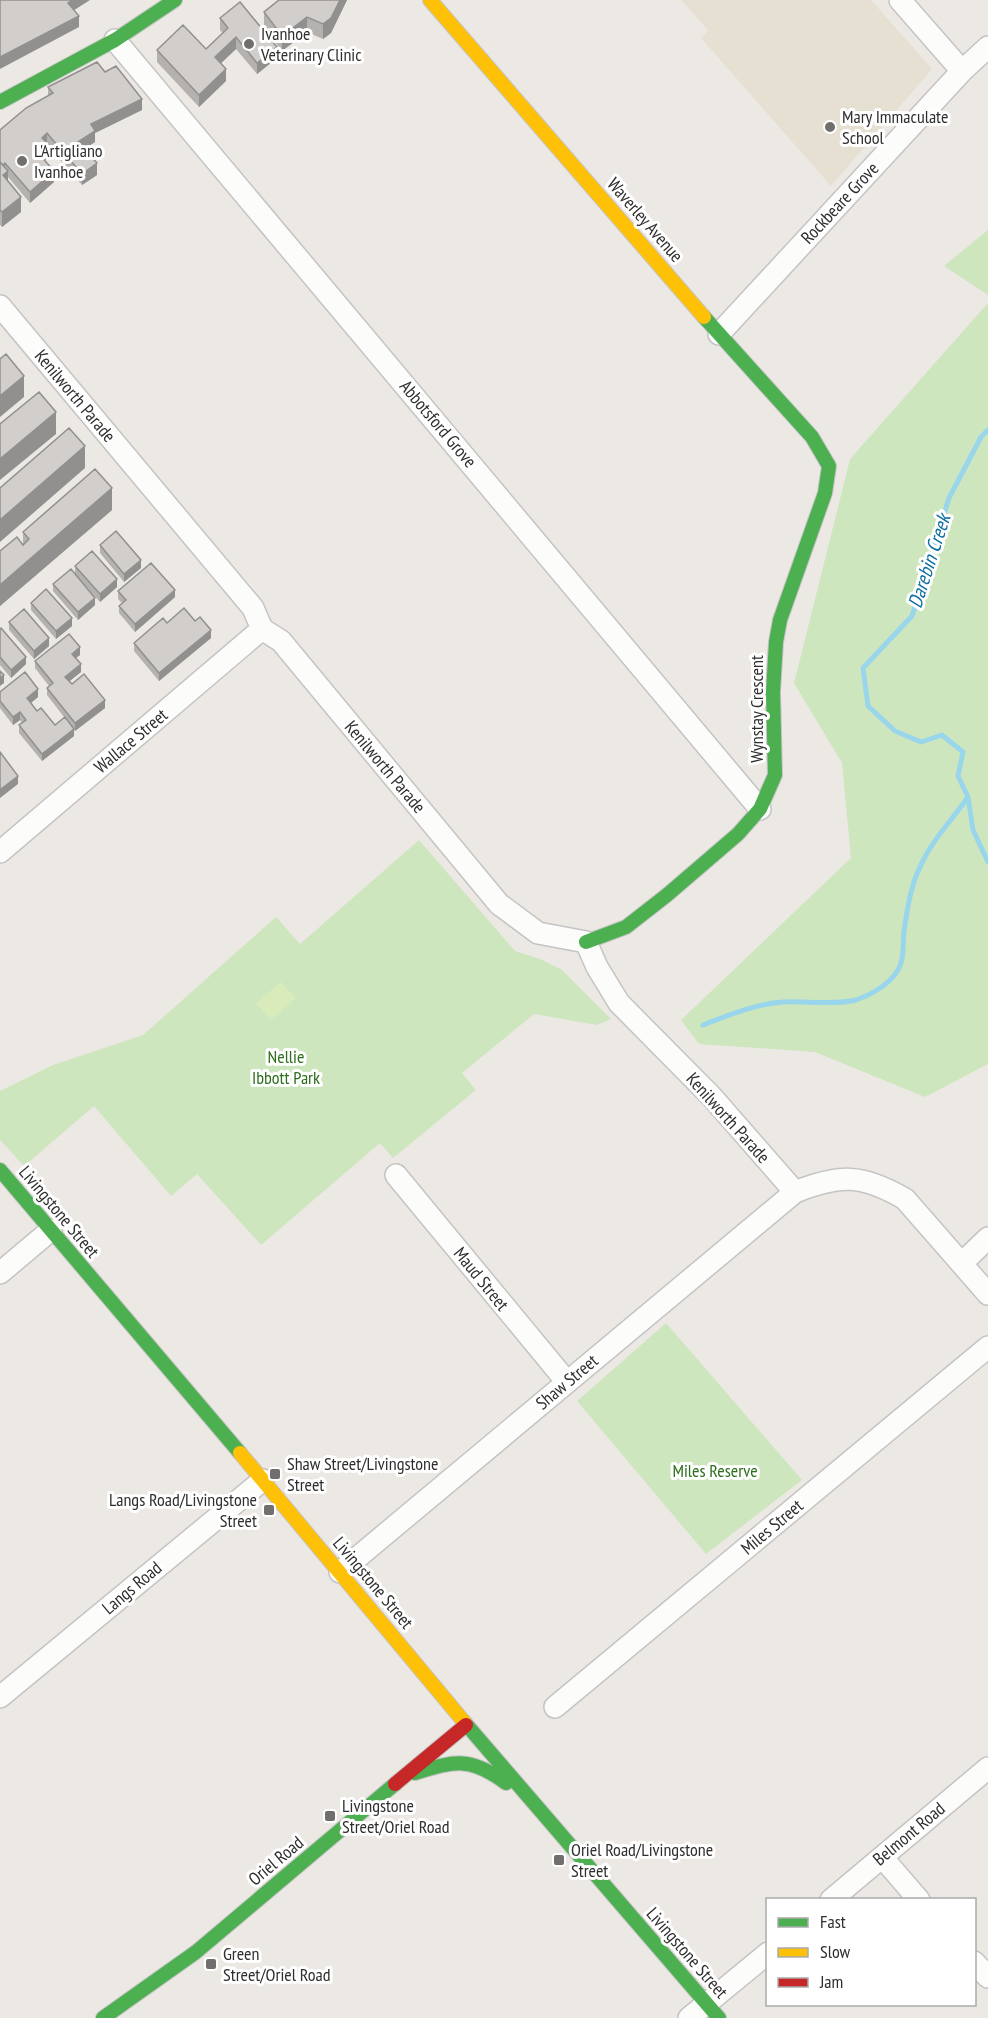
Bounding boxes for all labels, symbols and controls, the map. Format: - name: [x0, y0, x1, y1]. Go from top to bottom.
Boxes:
- place label: Ivanhoe Veterinary Clinic: [260, 22, 362, 66]
- marker: Ivanhoe Veterinary Clinic: [242, 37, 256, 51]
- place label: Mary Immaculate School: [842, 105, 948, 149]
- marker: Mary Immaculate School: [823, 120, 837, 134]
- place label: L'Artigliano Ivanhoe: [34, 139, 103, 183]
- marker: L'Artigliano Ivanhoe: [15, 154, 29, 168]
- street label: Rockbeare Grove: [796, 157, 883, 248]
- street label: Waverley Avenue: [602, 173, 688, 267]
- street label: Kenilworth Parade: [30, 345, 121, 447]
- street label: Abbotsford Grove: [395, 375, 482, 472]
- water label: Darebin Creek: [902, 509, 957, 611]
- street label: Wynstay Crescent: [745, 655, 768, 763]
- street label: Wallace Street: [89, 703, 172, 778]
- street label: Kenilworth Parade: [340, 716, 431, 818]
- park label: Nellie Ibbott Park: [252, 1045, 320, 1089]
- street label: Kenilworth Parade: [682, 1068, 775, 1168]
- street label: Livingstone Street: [14, 1161, 105, 1262]
- street label: Maud Street: [449, 1242, 514, 1315]
- street label: Shaw Street: [531, 1349, 603, 1414]
- place label: Shaw Street/Livingstone Street: [287, 1452, 438, 1496]
- park label: Miles Reserve: [672, 1459, 758, 1482]
- marker: Shaw Street/Livingstone Street: [268, 1467, 282, 1481]
- place label: Langs Road/Livingstone Street: [109, 1488, 257, 1532]
- street label: Miles Street: [736, 1494, 808, 1559]
- marker: Langs Road/Livingstone Street: [262, 1503, 276, 1517]
- street label: Livingstone Street: [328, 1532, 419, 1633]
- street label: Langs Road: [97, 1556, 166, 1619]
- place label: Livingstone Street/Oriel Road: [342, 1794, 449, 1838]
- street label: Belmont Road: [868, 1797, 949, 1870]
- marker: Livingstone Street/Oriel Road: [323, 1809, 337, 1823]
- street label: Oriel Road: [243, 1831, 308, 1890]
- place label: Oriel Road/Livingstone Street: [571, 1838, 713, 1882]
- marker: Oriel Road/Livingstone Street: [552, 1853, 566, 1867]
- legend: [766, 1898, 976, 2006]
- street label: Livingstone Street: [642, 1902, 733, 2003]
- text: Fast: [820, 1910, 846, 1933]
- text: Slow: [820, 1940, 851, 1963]
- place label: Green Street/Oriel Road: [223, 1942, 330, 1986]
- marker: Green Street/Oriel Road: [204, 1957, 218, 1971]
- text: Jam: [819, 1970, 843, 1993]

